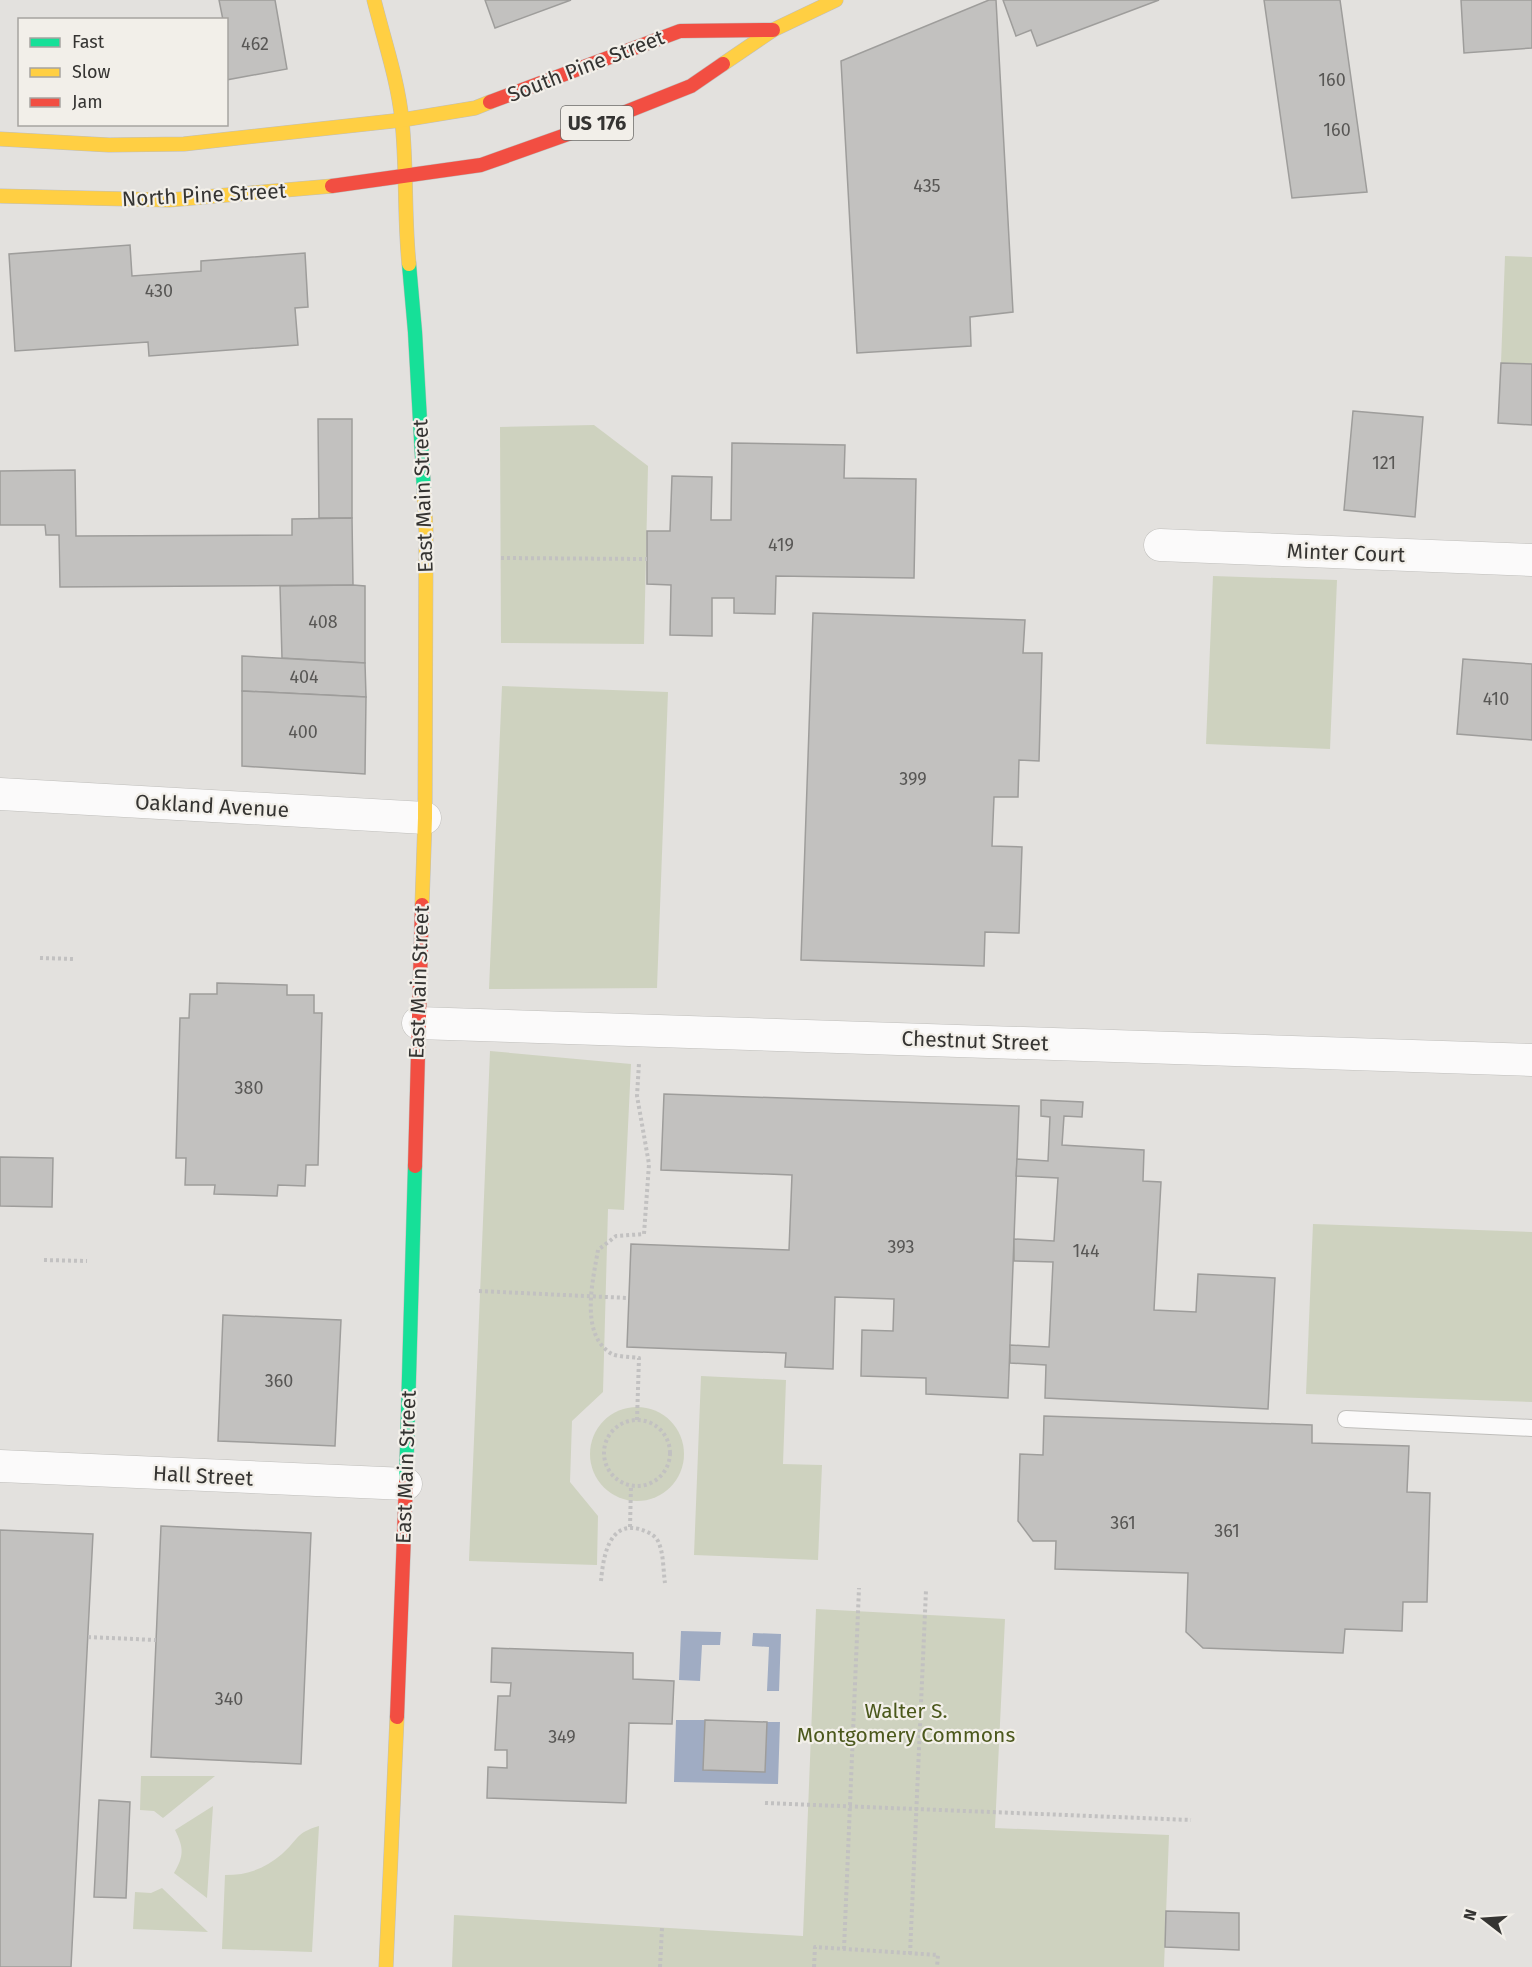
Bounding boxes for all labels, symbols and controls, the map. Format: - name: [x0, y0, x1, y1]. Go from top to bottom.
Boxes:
- legend: [18, 18, 228, 126]
- street label: South Pine Street: [504, 24, 668, 108]
- text: Fast: [72, 31, 105, 53]
- house number: 462: [241, 33, 269, 55]
- text: Slow: [72, 61, 111, 83]
- house number: 160: [1318, 69, 1346, 91]
- text: Jam: [72, 91, 103, 113]
- road number: US 176: [561, 106, 633, 140]
- house number: 160: [1323, 119, 1351, 141]
- house number: 435: [913, 175, 941, 197]
- street label: North Pine Street: [121, 178, 287, 212]
- house number: 430: [145, 280, 173, 302]
- street label: East Main Street: [407, 418, 439, 573]
- house number: 121: [1372, 452, 1396, 474]
- house number: 419: [768, 534, 794, 556]
- street label: Minter Court: [1286, 538, 1406, 568]
- house number: 408: [308, 611, 338, 633]
- house number: 404: [289, 666, 319, 688]
- house number: 410: [1483, 688, 1509, 710]
- house number: 400: [288, 721, 318, 743]
- house number: 399: [899, 768, 927, 790]
- street label: Oakland Avenue: [134, 789, 290, 823]
- street label: East Main Street: [403, 904, 435, 1059]
- street label: Chestnut Street: [901, 1025, 1049, 1057]
- house number: 380: [235, 1077, 263, 1099]
- house number: 393: [888, 1236, 914, 1258]
- house number: 144: [1073, 1240, 1100, 1262]
- house number: 360: [265, 1370, 293, 1392]
- street label: East Main Street: [390, 1389, 422, 1544]
- street label: Hall Street: [152, 1460, 254, 1492]
- house number: 361: [1110, 1512, 1136, 1534]
- house number: 361: [1214, 1520, 1240, 1542]
- house number: 340: [215, 1688, 243, 1710]
- park label: Walter S. Montgomery Commons: [797, 1698, 1015, 1748]
- house number: 349: [548, 1726, 576, 1748]
- north arrow: [1454, 1889, 1514, 1949]
- text: N: [1459, 1907, 1481, 1923]

